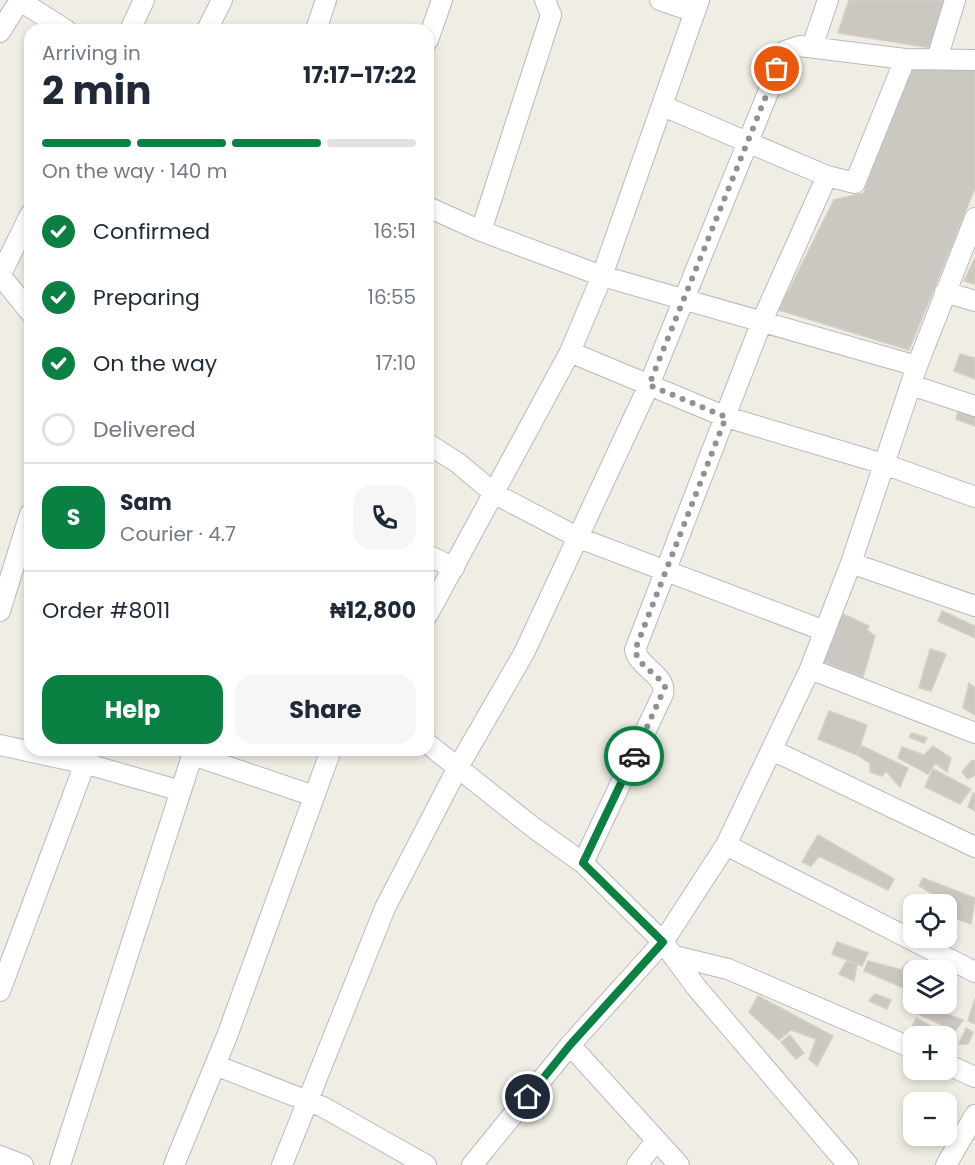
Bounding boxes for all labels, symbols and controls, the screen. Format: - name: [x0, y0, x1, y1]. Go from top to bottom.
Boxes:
- text: Arriving in: [42, 39, 141, 67]
- pin: [751, 43, 802, 94]
- icon: bag: [760, 52, 793, 85]
- text: 17:17–17:22: [303, 60, 416, 91]
- text: 2 min: [42, 63, 152, 118]
- text: On the way · 140 m: [42, 157, 227, 185]
- icon: check: [42, 215, 75, 248]
- text: Confirmed: [93, 216, 210, 247]
- text: 16:51: [374, 217, 416, 245]
- icon: check: [42, 281, 75, 314]
- text: Preparing: [93, 282, 200, 313]
- text: 16:55: [368, 283, 416, 311]
- icon: check: [42, 347, 75, 380]
- text: On the way: [93, 348, 217, 379]
- text: 17:10: [375, 349, 416, 377]
- text: Delivered: [93, 414, 196, 445]
- button: phone: [353, 486, 416, 549]
- text: Sam: [120, 487, 172, 518]
- text: S: [67, 502, 80, 533]
- text: Courier · 4.7: [120, 520, 236, 548]
- text: Order #8011: [42, 595, 170, 626]
- text: ₦12,800: [330, 595, 416, 626]
- button: Help: [42, 675, 223, 744]
- button: Share: [235, 675, 416, 744]
- courier: [604, 726, 664, 786]
- icon: car: [618, 740, 651, 773]
- map controls: [903, 894, 957, 1146]
- button: locate: [903, 894, 957, 948]
- button: layers: [903, 960, 957, 1014]
- button: +: [903, 1026, 957, 1080]
- pin: [502, 1071, 553, 1122]
- icon: home: [511, 1080, 544, 1113]
- button: −: [903, 1092, 957, 1146]

